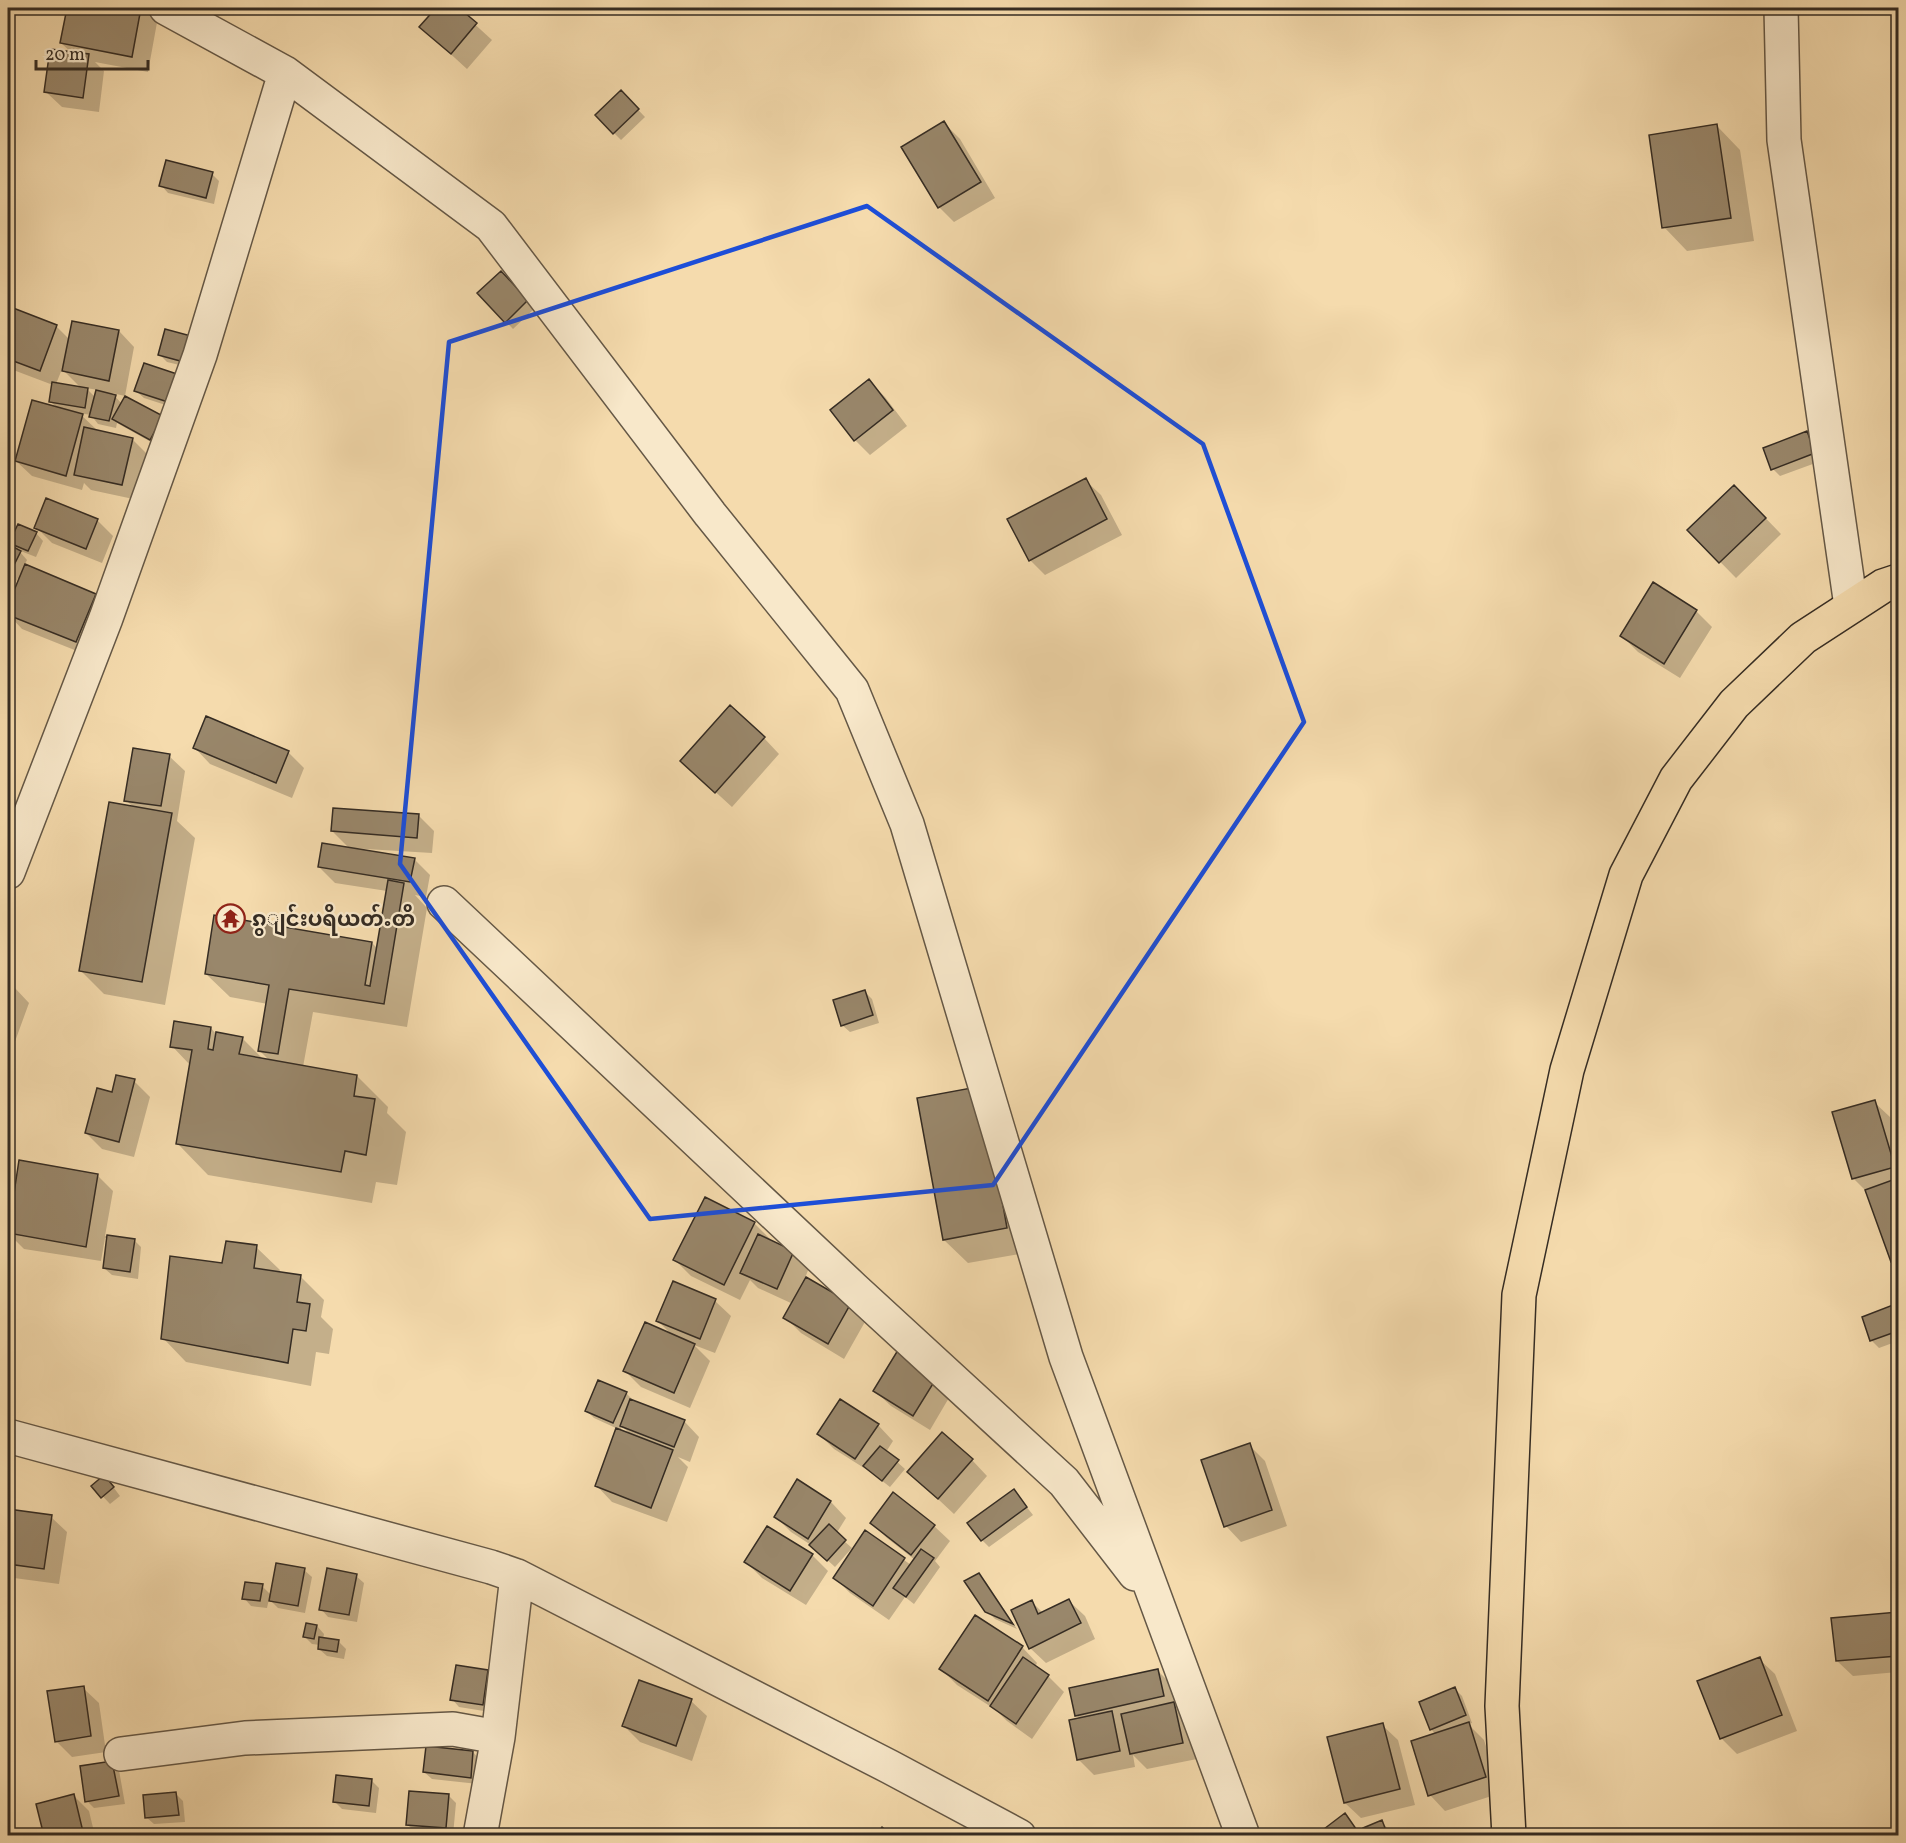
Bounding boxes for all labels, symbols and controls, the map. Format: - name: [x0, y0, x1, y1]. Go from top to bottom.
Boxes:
- scale bar: [36, 33, 148, 71]
- text: 20 m: [45, 43, 85, 68]
- temple icon: ၵွျင်းပရိယတ်ႉတိ: [215, 903, 247, 935]
- place label: ၵွျင်းပရိယတ်ႉတိ: [252, 903, 415, 937]

